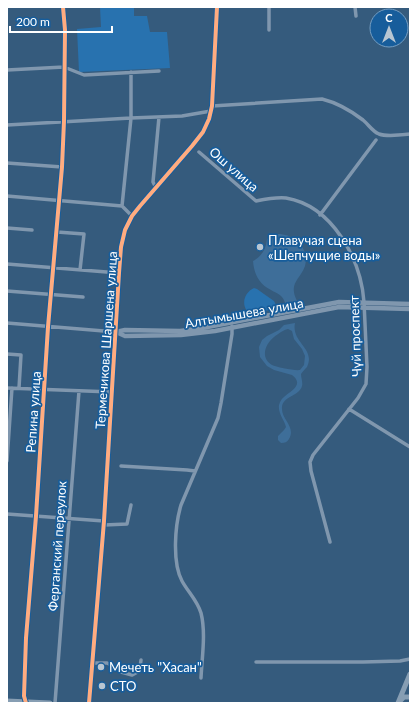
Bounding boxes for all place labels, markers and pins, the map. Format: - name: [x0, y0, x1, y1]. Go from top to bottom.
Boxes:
- place label: Плавучая сцена «Шепчущие воды»: [268, 232, 380, 263]
- marker: Плавучая сцена «Шепчущие воды»: [255, 242, 265, 252]
- place label: Мечеть "Хасан": [109, 659, 202, 675]
- marker: Мечеть "Хасан": [96, 662, 106, 672]
- place label: СТО: [110, 678, 136, 694]
- marker: СТО: [97, 681, 107, 691]

